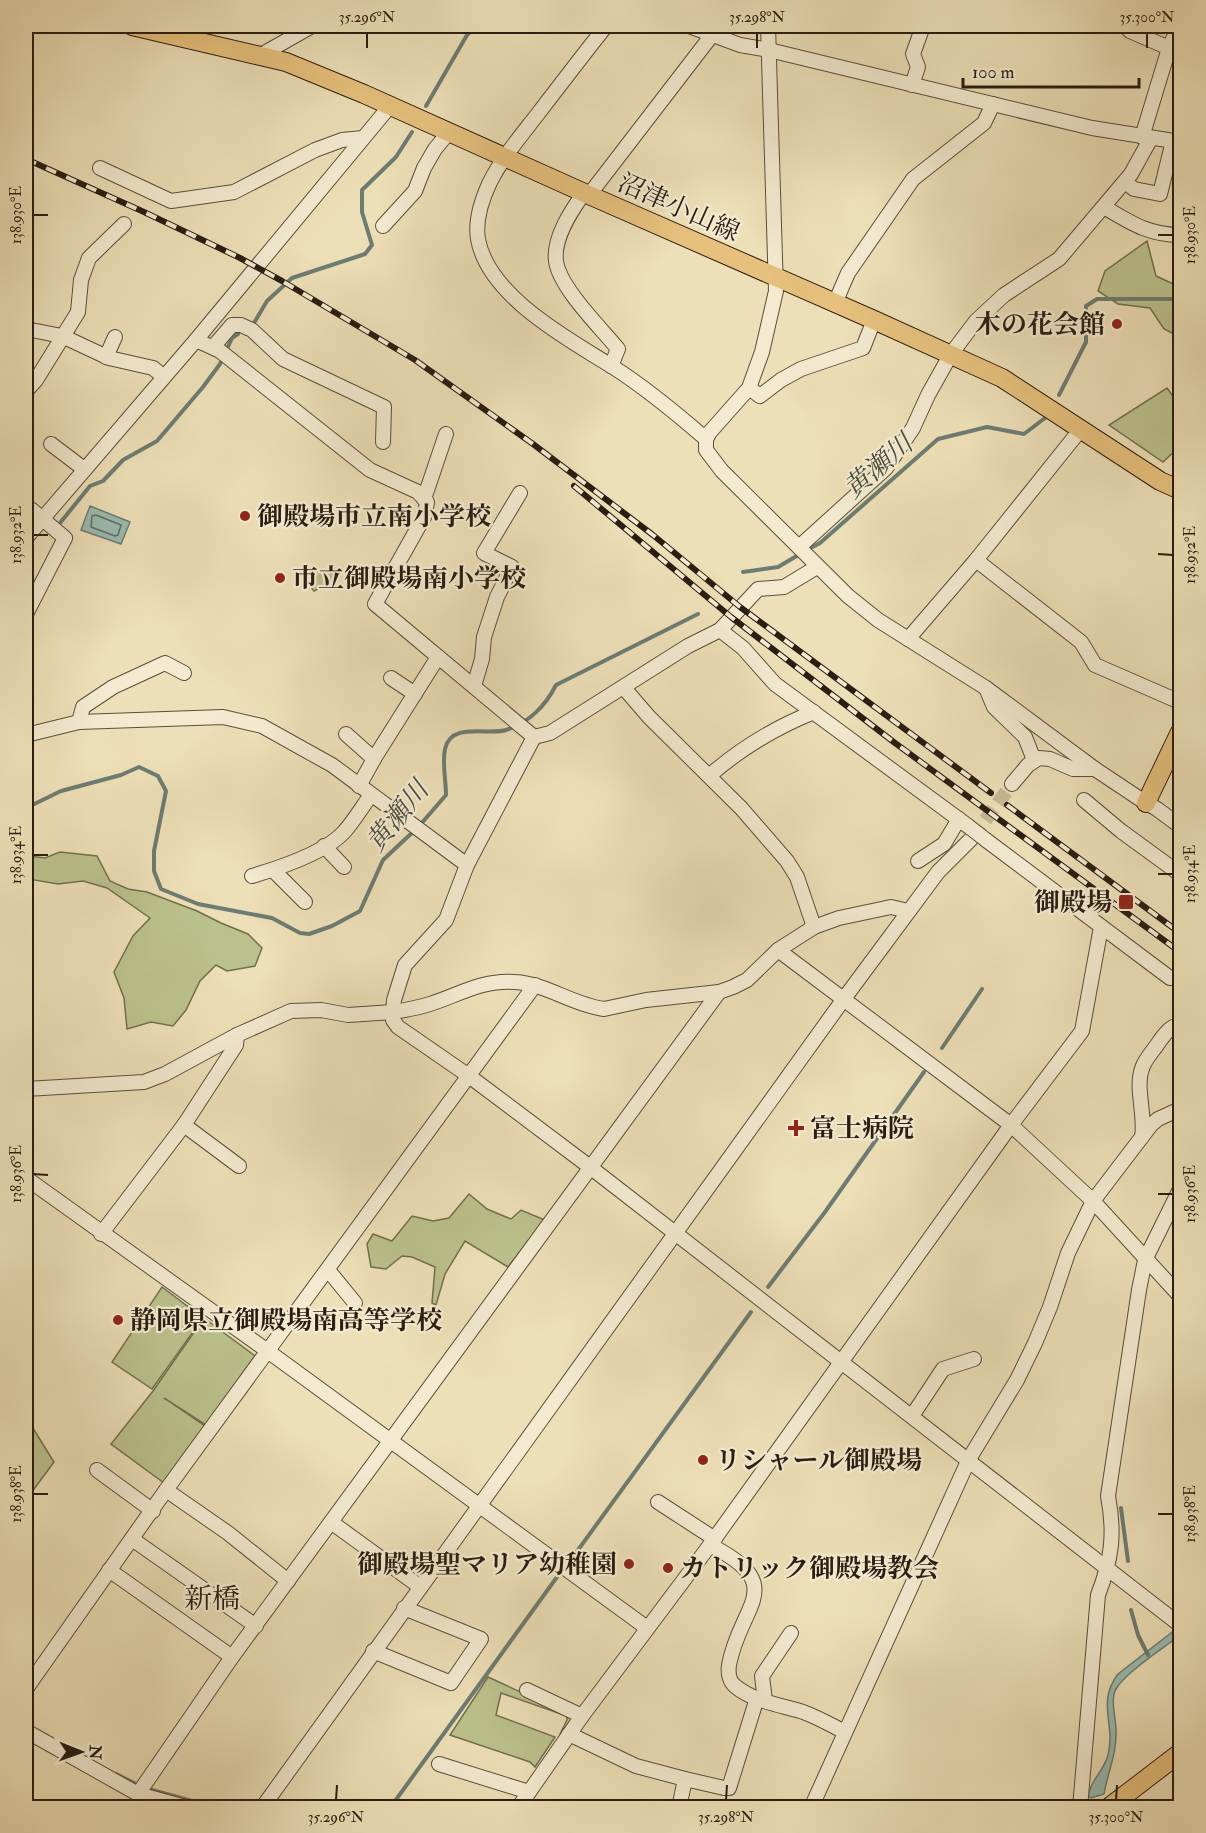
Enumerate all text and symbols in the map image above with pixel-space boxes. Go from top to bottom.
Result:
text: 35.296°N [339,8,396,27]
text: 35.298°N [729,8,786,27]
text: 35.300°N [1120,8,1175,27]
scale bar [963,51,1138,89]
text: 100 m [972,61,1015,84]
street label: 沼津小山線 [613,167,744,249]
text: 138.930°E [7,186,26,244]
text: 138.930°E [1181,206,1200,264]
place label: 木の花会館 [975,309,1105,341]
marker: 木の花会館 [1110,317,1124,331]
water label: 黄瀬川 [837,425,922,505]
place label: 御殿場市立南小学校 [257,501,491,533]
text: 138.932°E [7,506,26,564]
marker: 御殿場市立南小学校 [238,509,252,523]
text: 138.932°E [1181,526,1200,584]
place label: 市立御殿場南小学校 [292,563,526,595]
marker: 市立御殿場南小学校 [273,571,287,585]
water label: 黄瀬川 [359,772,438,858]
text: 138.934°E [7,825,26,884]
text: 138.934°E [1181,844,1200,903]
place label: 御殿場 [1034,887,1112,919]
marker: 御殿場 [1117,893,1135,911]
place label: 富士病院 [810,1113,914,1145]
marker: 富士病院 [787,1119,805,1137]
text: 138.936°E [7,1145,26,1203]
text: 138.936°E [1181,1165,1200,1223]
place label: 静岡県立御殿場南高等学校 [130,1305,442,1337]
marker: 静岡県立御殿場南高等学校 [111,1313,125,1327]
place label: リシャール御殿場 [715,1445,922,1477]
marker: リシャール御殿場 [696,1453,710,1467]
text: 138.938°E [7,1465,26,1523]
text: 138.938°E [1181,1485,1200,1543]
place label: 御殿場聖マリア幼稚園 [357,1549,617,1581]
place label: カトリック御殿場教会 [680,1553,939,1585]
marker: 御殿場聖マリア幼稚園 [622,1557,636,1571]
marker: カトリック御殿場教会 [661,1561,675,1575]
district label: 新橋 [184,1582,240,1617]
north arrow [51,1722,111,1782]
text: N [85,1744,105,1760]
text: 35.296°N [308,1808,365,1827]
text: 35.298°N [698,1808,755,1827]
text: 35.300°N [1089,1808,1144,1827]

